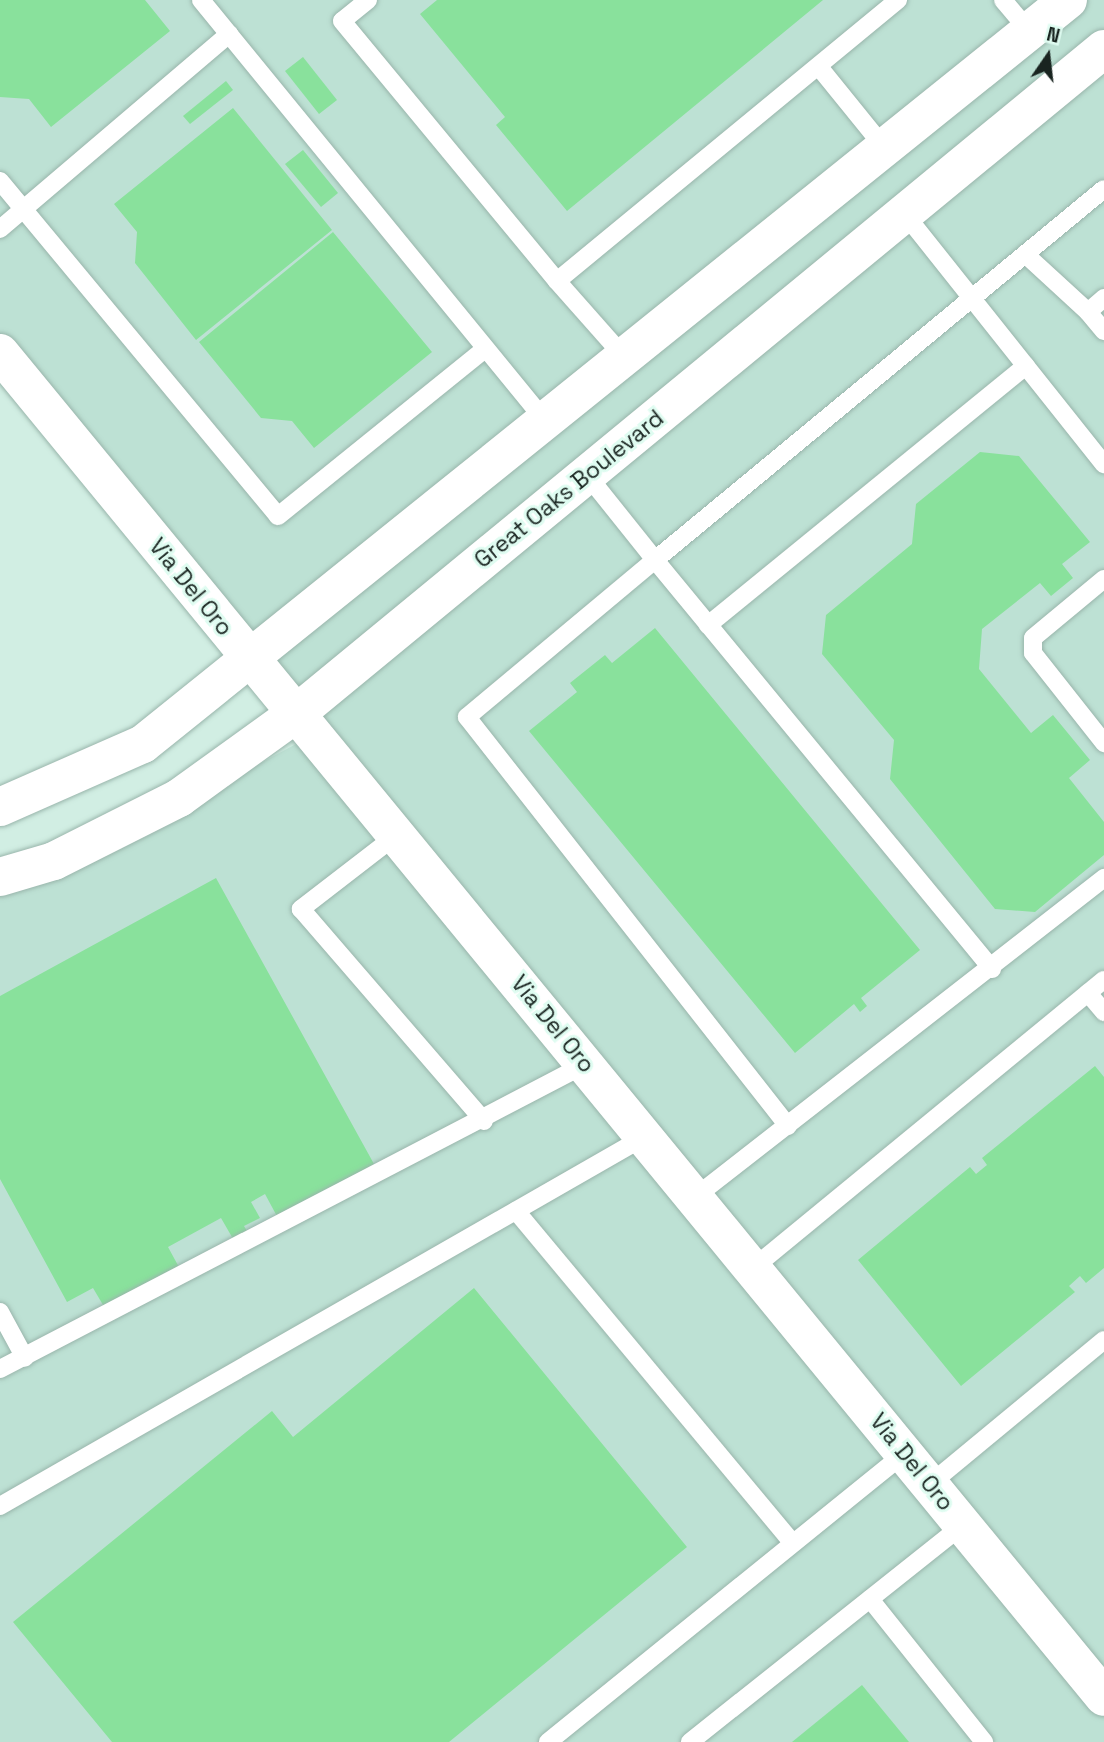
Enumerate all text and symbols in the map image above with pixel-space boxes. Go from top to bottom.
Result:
north arrow [1013,21,1083,91]
text: N [1044,21,1062,49]
street label: Great Oaks Boulevard [469,404,669,574]
street label: Via Del Oro [143,533,239,641]
street label: Via Del Oro [505,970,601,1078]
street label: Via Del Oro [864,1408,960,1516]

